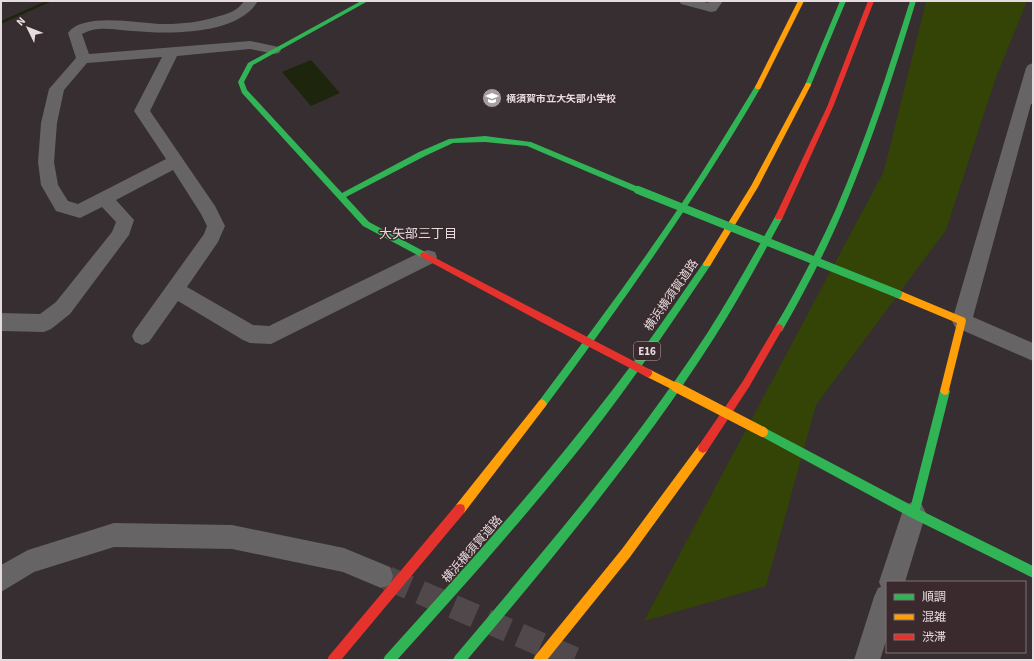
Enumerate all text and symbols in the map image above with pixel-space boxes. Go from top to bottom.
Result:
north arrow [8,8,48,48]
text: N [13,14,29,29]
school or university icon: 横須賀市立大矢部小学校 [481,87,503,109]
place label: 横須賀市立大矢部小学校 [506,92,616,106]
district label: 大矢部三丁目 [379,225,457,243]
street label: 横浜横須賀道路 [640,256,702,335]
road number: E16 [634,342,660,360]
street label: 横浜横須賀道路 [438,512,506,587]
legend [886,581,1026,653]
text: 順調 [922,589,946,606]
text: 混雑 [922,609,946,626]
text: 渋滞 [922,629,946,646]

